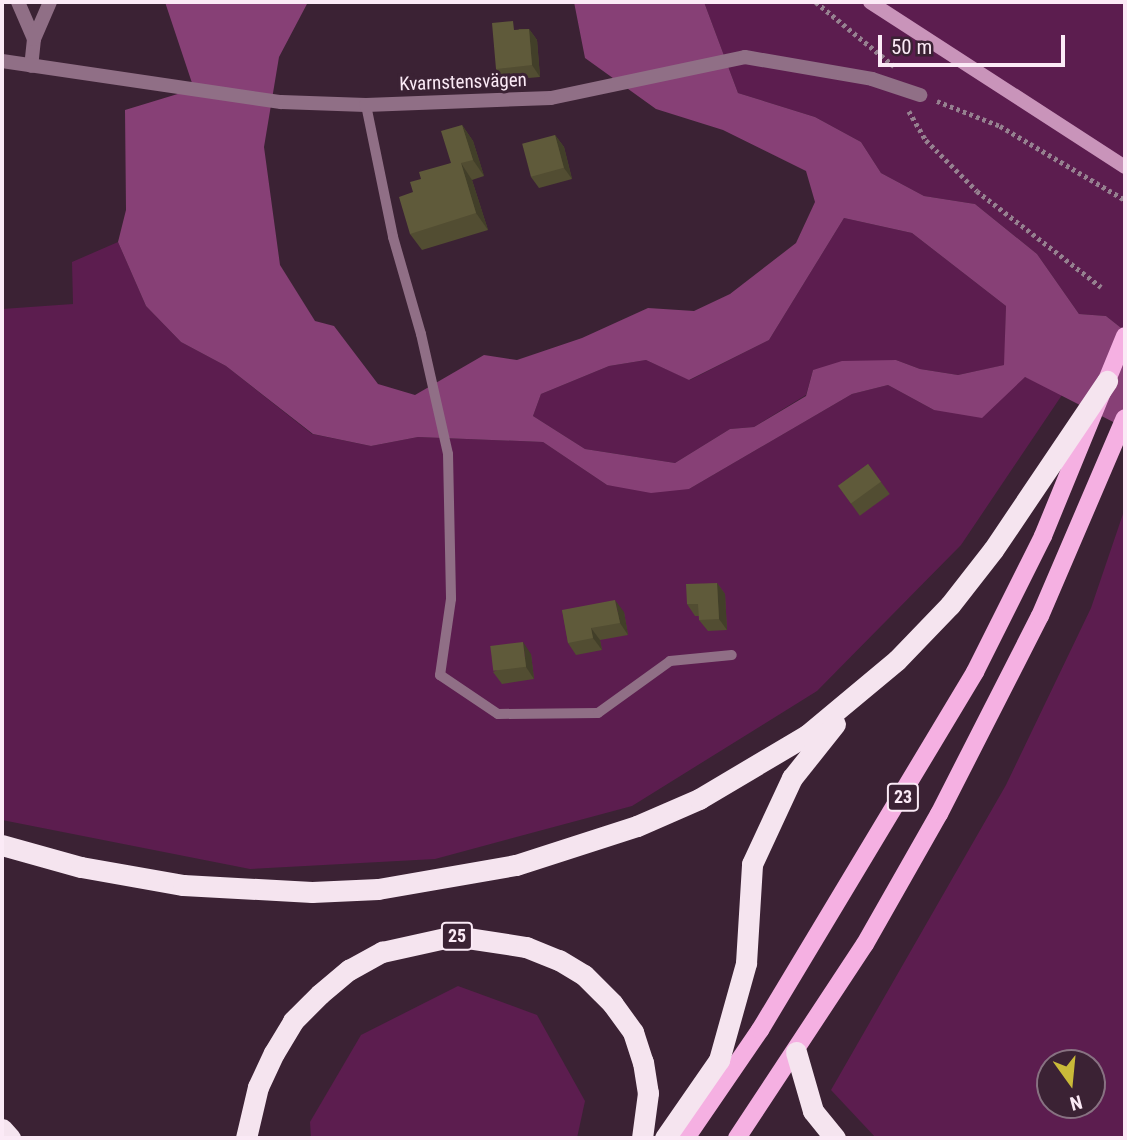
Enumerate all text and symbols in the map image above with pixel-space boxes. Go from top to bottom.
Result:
scale bar [882,21,1069,65]
text: 50 m [891,35,932,59]
street label: Kvarnstensvägen [399,68,527,96]
road number: 23 [886,782,920,812]
road number: 25 [440,922,475,951]
north arrow [1036,1049,1106,1119]
text: N [1067,1090,1085,1115]

